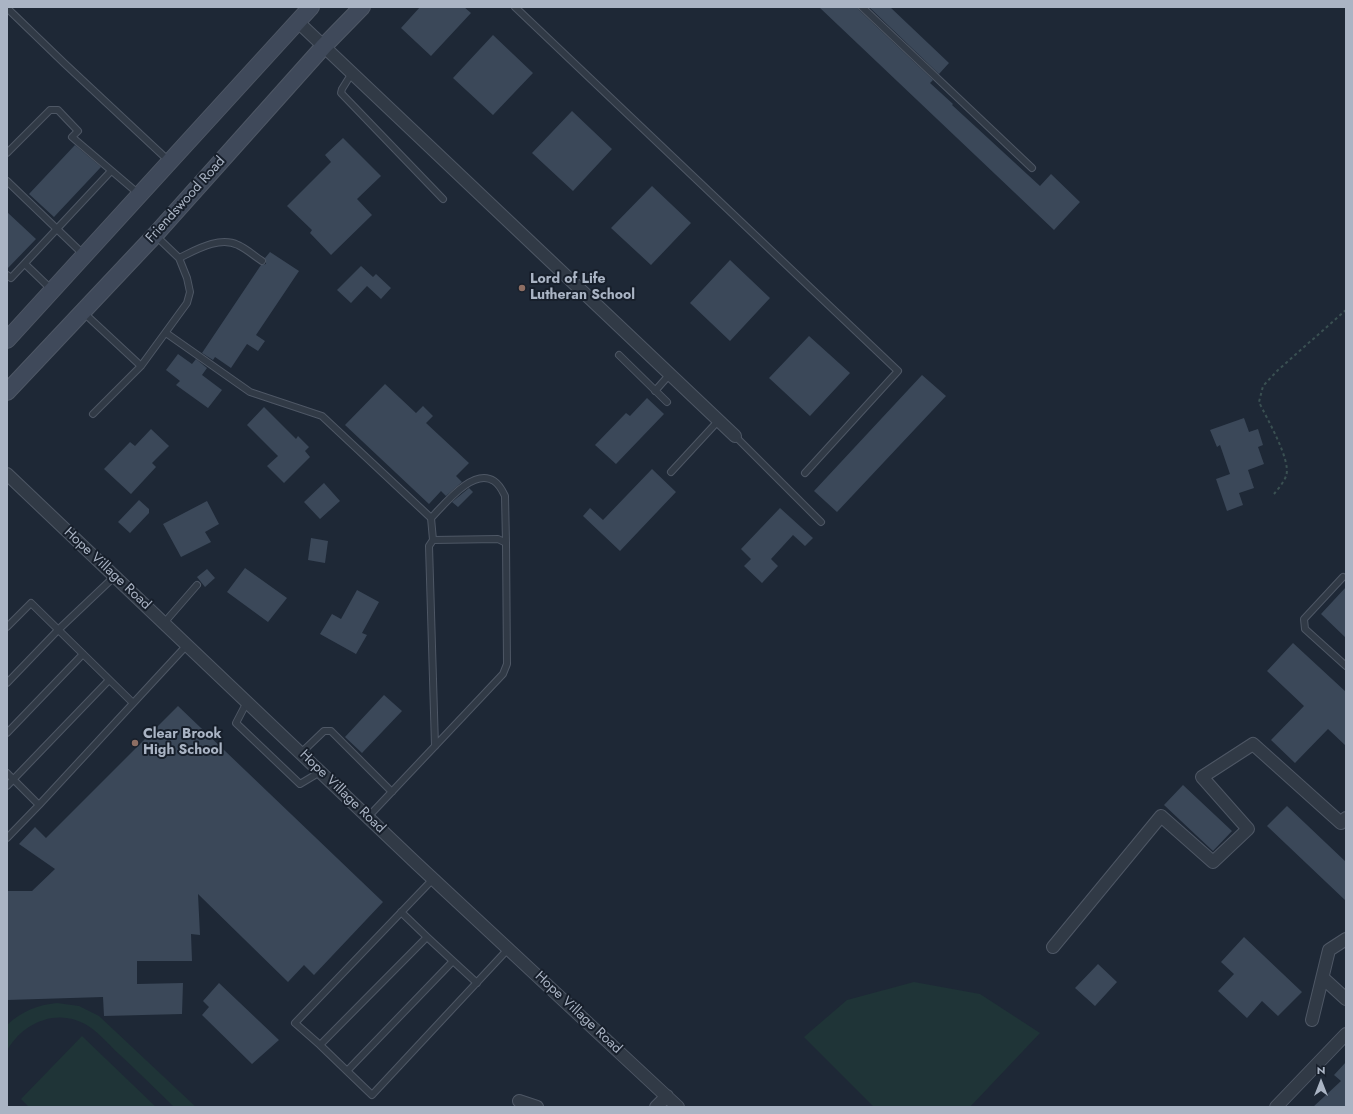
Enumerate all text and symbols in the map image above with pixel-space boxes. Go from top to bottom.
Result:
street label: Friendswood Road [143,153,229,247]
place label: Lord of Life Lutheran School [530,272,635,304]
marker: Lord of Life Lutheran School [517,283,527,293]
street label: Hope Village Road [60,524,154,614]
place label: Clear Brook High School [143,727,223,760]
marker: Clear Brook High School [130,738,140,748]
street label: Hope Village Road [296,747,388,837]
street label: Hope Village Road [531,968,625,1058]
north arrow [1301,1062,1341,1102]
text: N [1317,1062,1325,1078]

